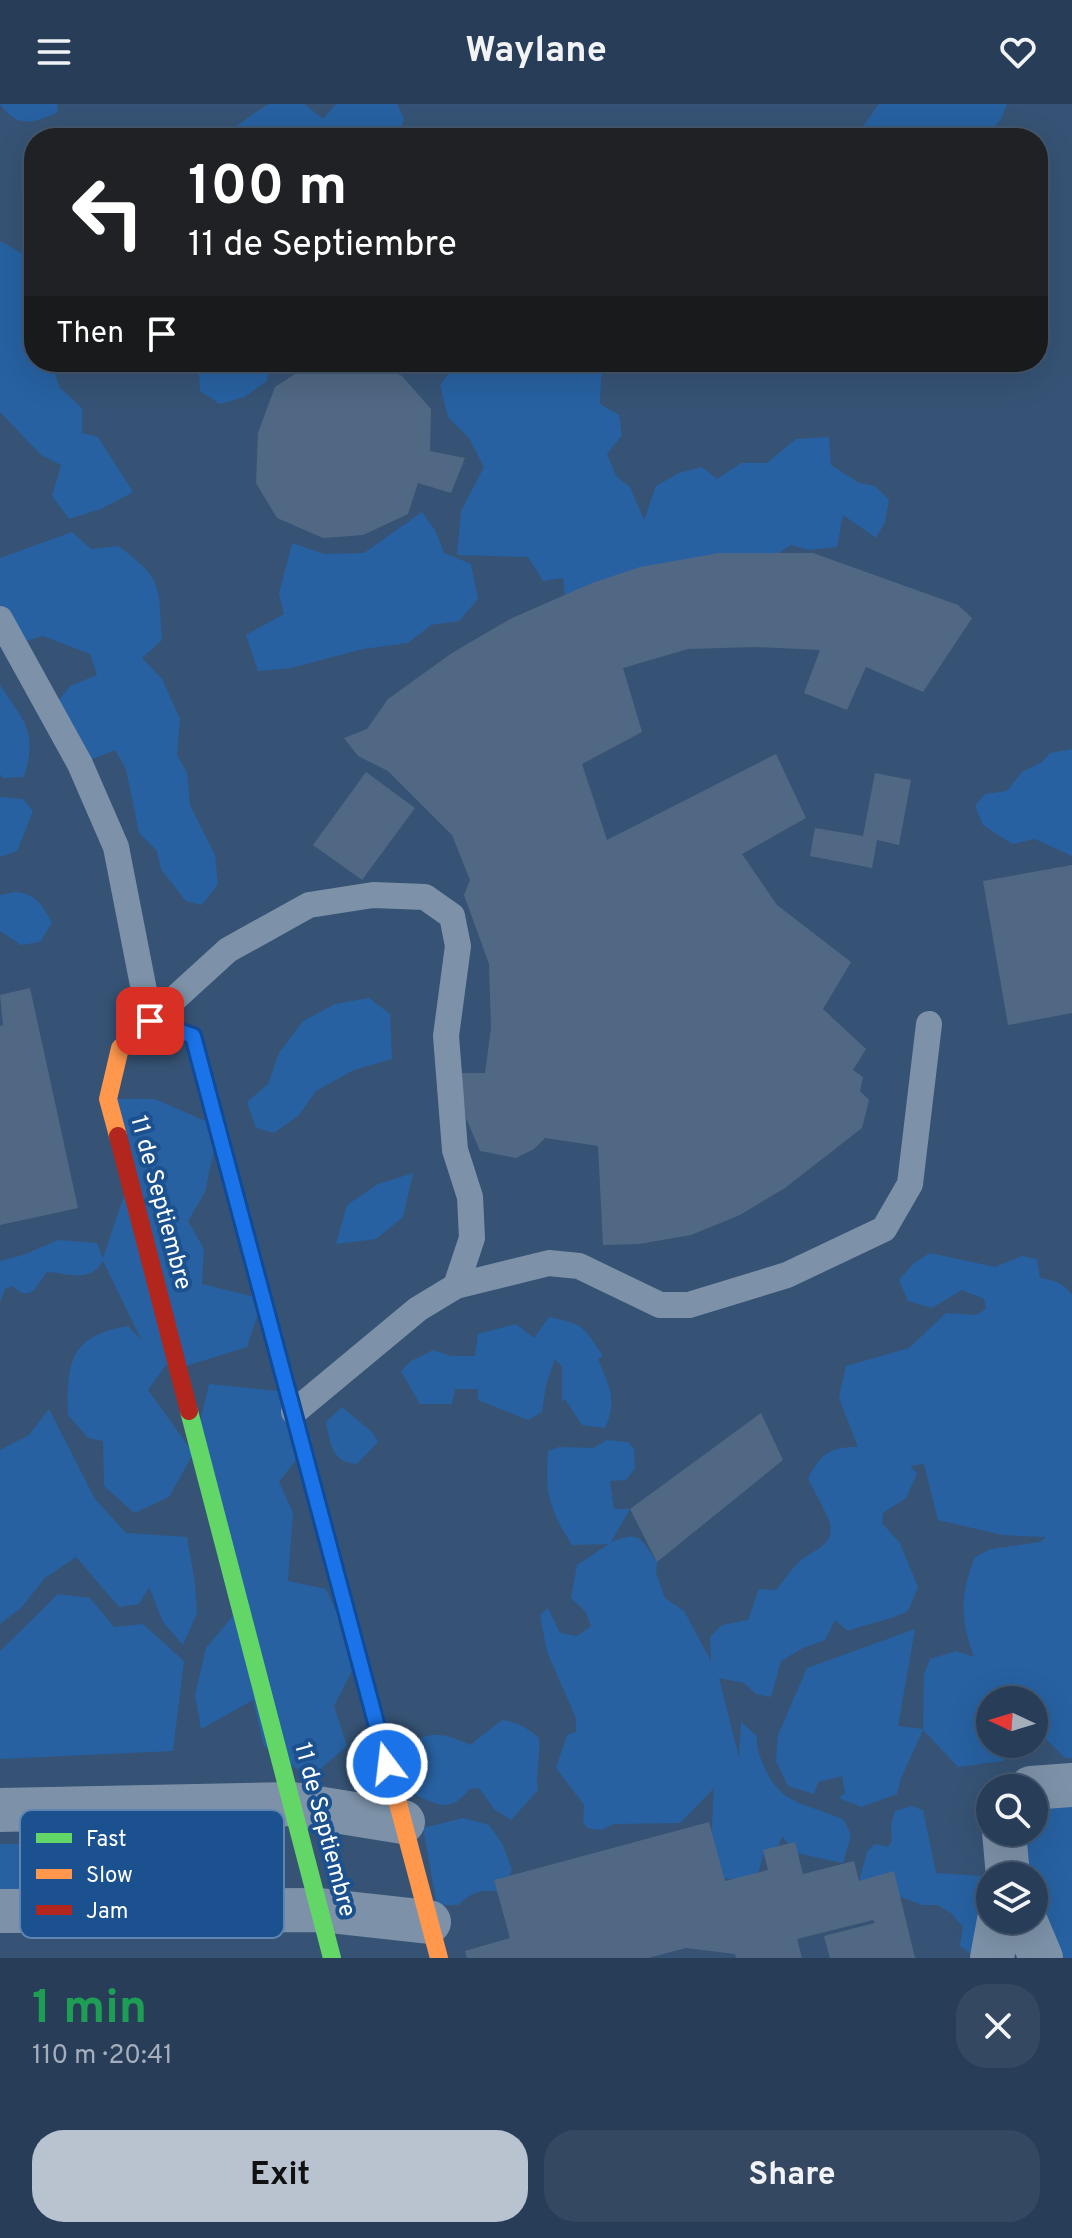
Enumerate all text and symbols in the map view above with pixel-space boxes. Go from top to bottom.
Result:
text: Waylane [465,29,607,75]
icon: menu [32,30,76,74]
icon: heart [996,30,1040,74]
text: 100 m [188,154,347,224]
icon: left [56,160,160,264]
text: 11 de Septiembre [188,223,457,269]
icon: arrive [140,312,184,356]
text: Then [56,316,124,353]
pin [116,987,184,1055]
icon: arrive [128,999,172,1043]
street label: 11 de Septiembre [122,1113,198,1293]
north arrow [976,1686,1048,1758]
map controls [976,1686,1048,1934]
position arrow [345,1722,429,1806]
street label: 11 de Septiembre [286,1740,362,1920]
button: search [976,1774,1048,1846]
legend [20,1810,284,1938]
text: Fast [86,1827,127,1854]
button: layers [976,1862,1048,1934]
text: Slow [86,1863,133,1890]
text: Jam [86,1899,129,1926]
text: 1 min [32,1980,147,2040]
button: close [956,1984,1040,2068]
text: 110 m · 20:41 [32,2040,173,2073]
button: Exit [32,2130,528,2222]
button: Share [544,2130,1040,2222]

